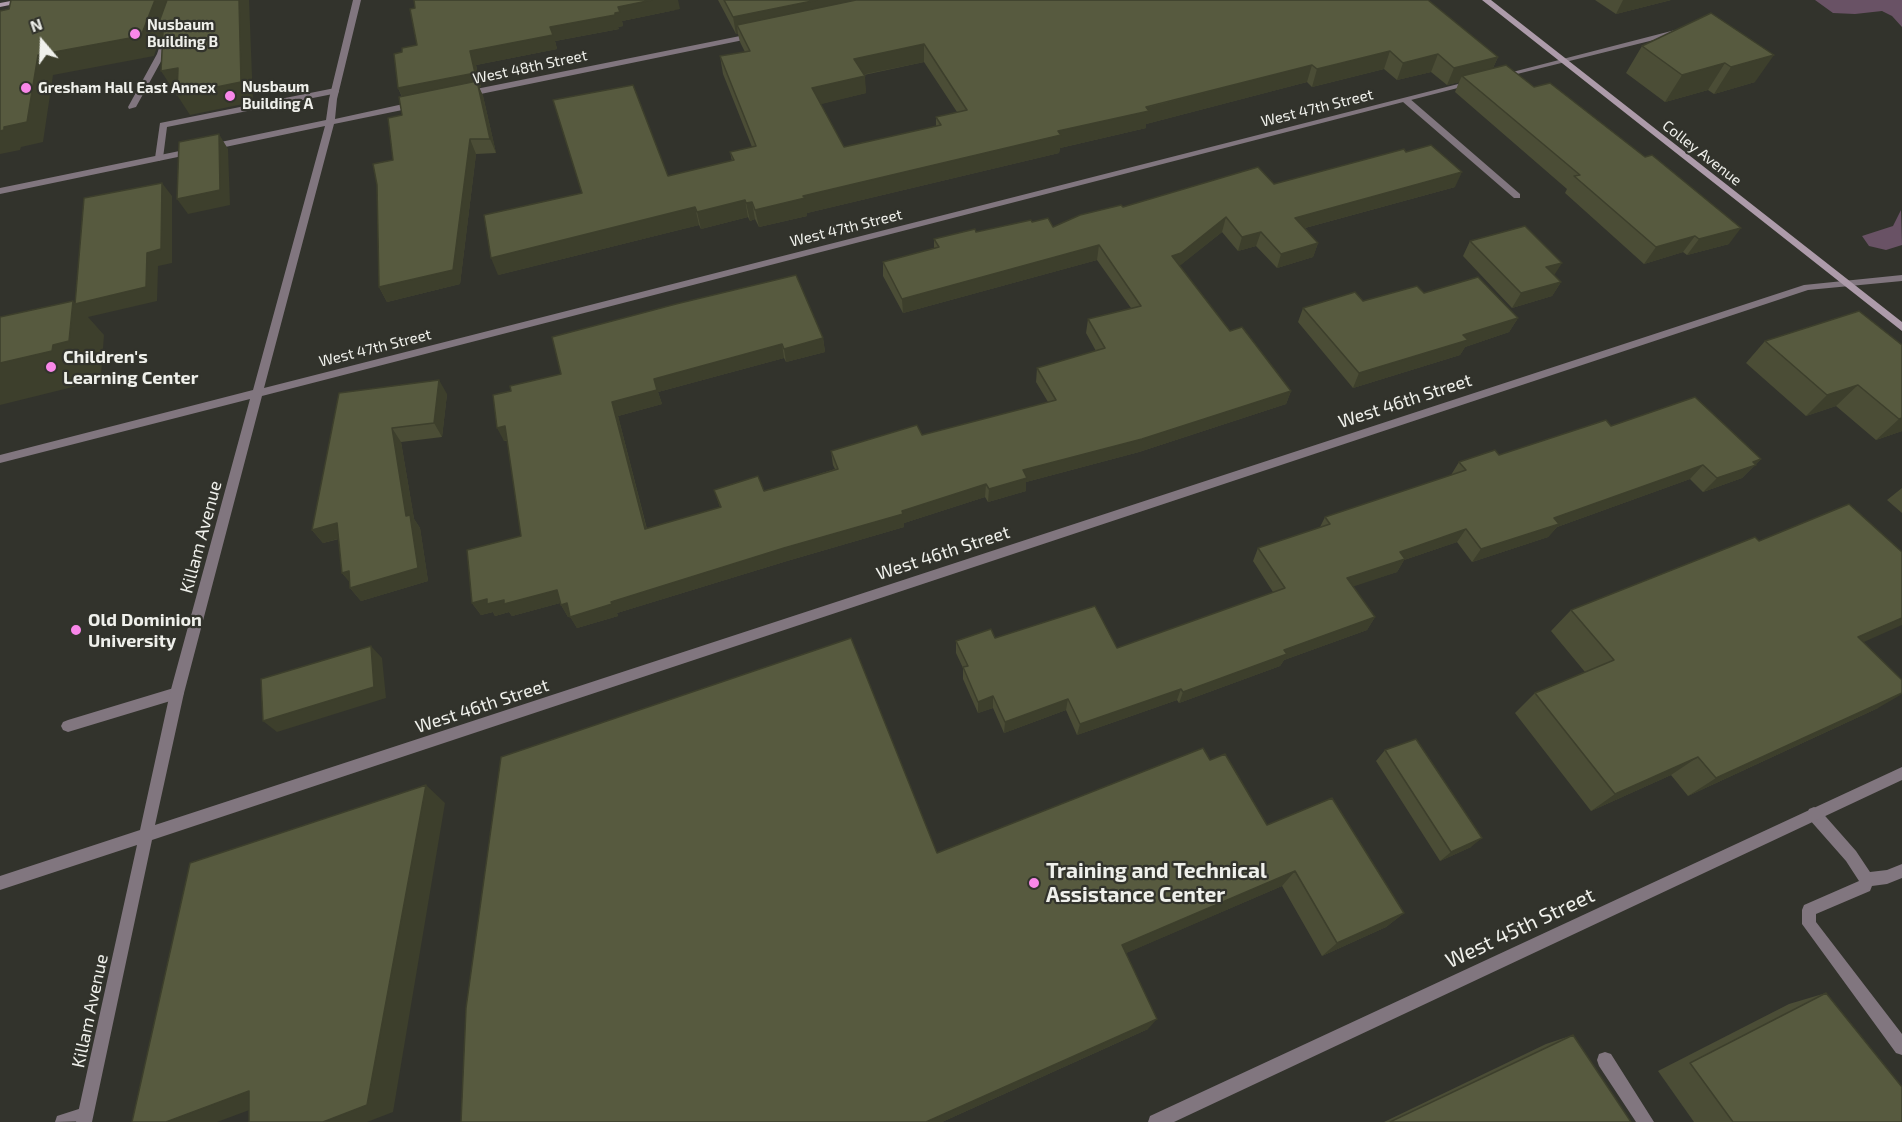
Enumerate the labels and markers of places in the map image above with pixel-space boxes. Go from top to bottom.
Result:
place label: Nusbaum Building B [147,16,218,51]
marker: Nusbaum Building B [128,27,142,41]
place label: Nusbaum Building A [242,78,313,113]
place label: Gresham Hall East Annex [38,79,216,97]
marker: Gresham Hall East Annex [19,81,33,95]
marker: Nusbaum Building A [223,89,237,103]
place label: Children's Learning Center [63,346,198,388]
marker: Children's Learning Center [44,360,58,374]
place label: Old Dominion University [88,609,202,652]
marker: Old Dominion University [69,623,83,637]
place label: Training and Technical Assistance Center [1046,858,1267,908]
marker: Training and Technical Assistance Center [1027,876,1041,890]

